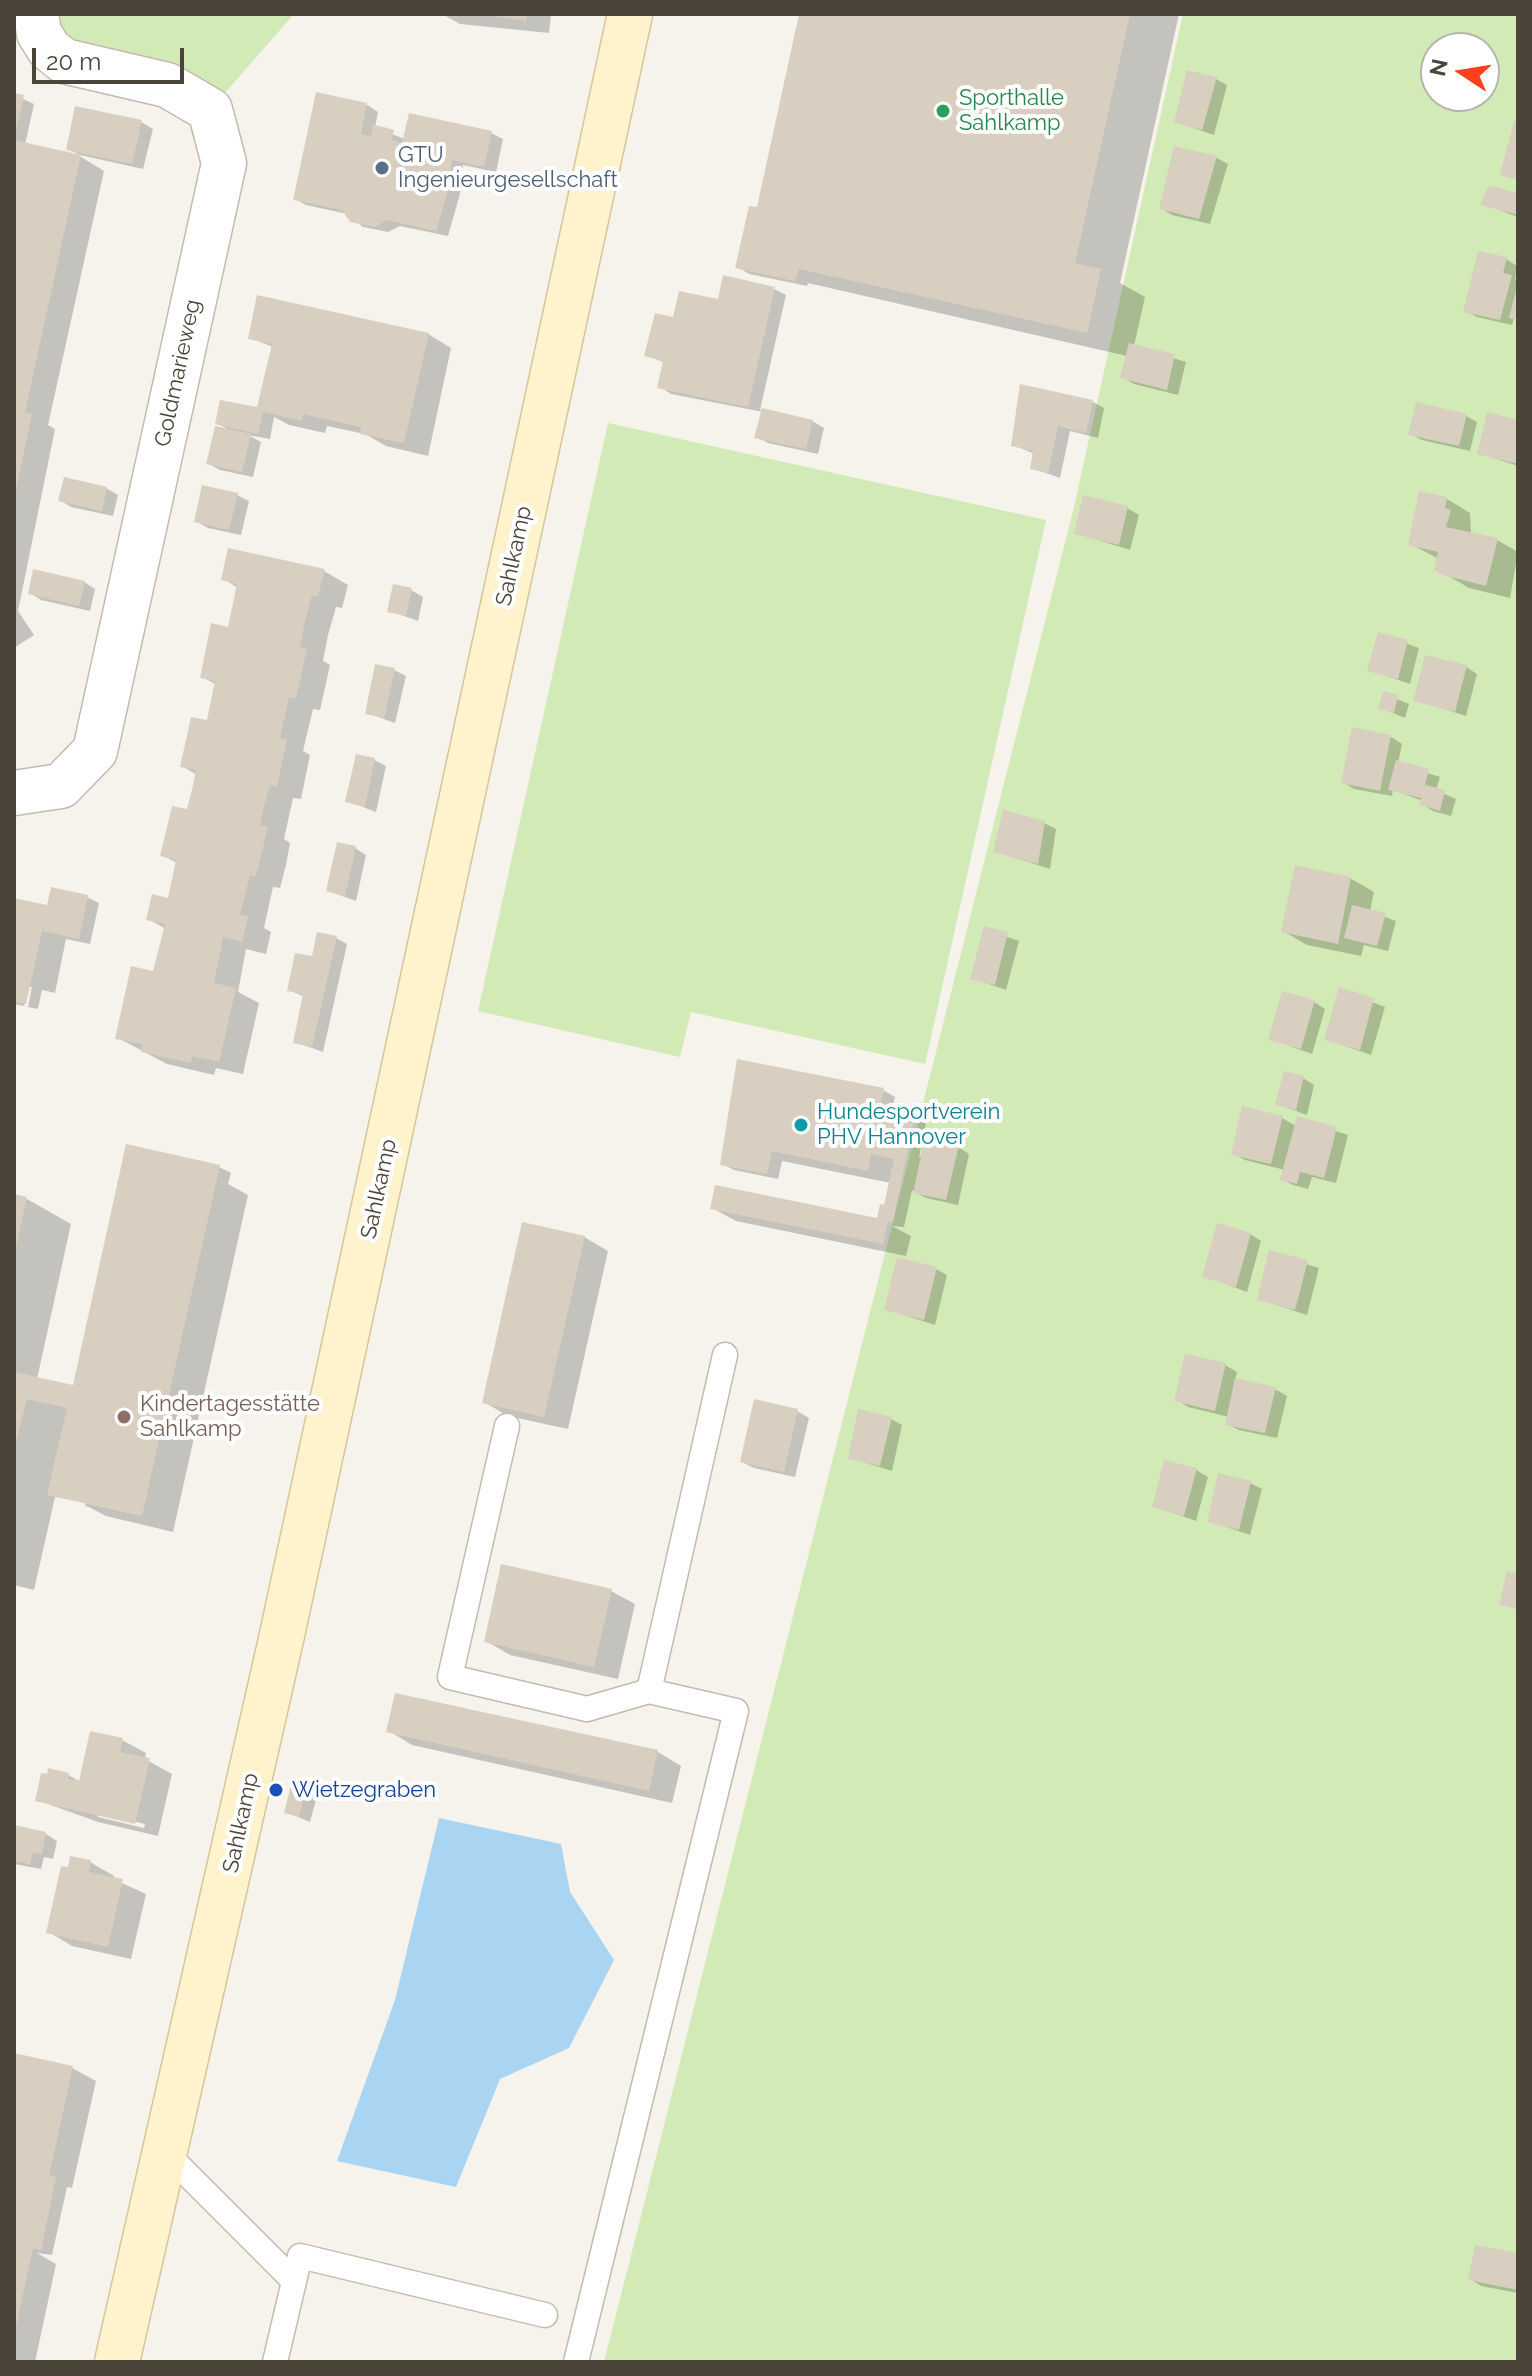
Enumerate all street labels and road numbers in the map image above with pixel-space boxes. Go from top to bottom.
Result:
street label: Goldmarieweg [150,297,206,449]
street label: Sahlkamp [491,504,537,608]
street label: Sahlkamp [356,1137,402,1241]
street label: Sahlkamp [218,1771,264,1875]

